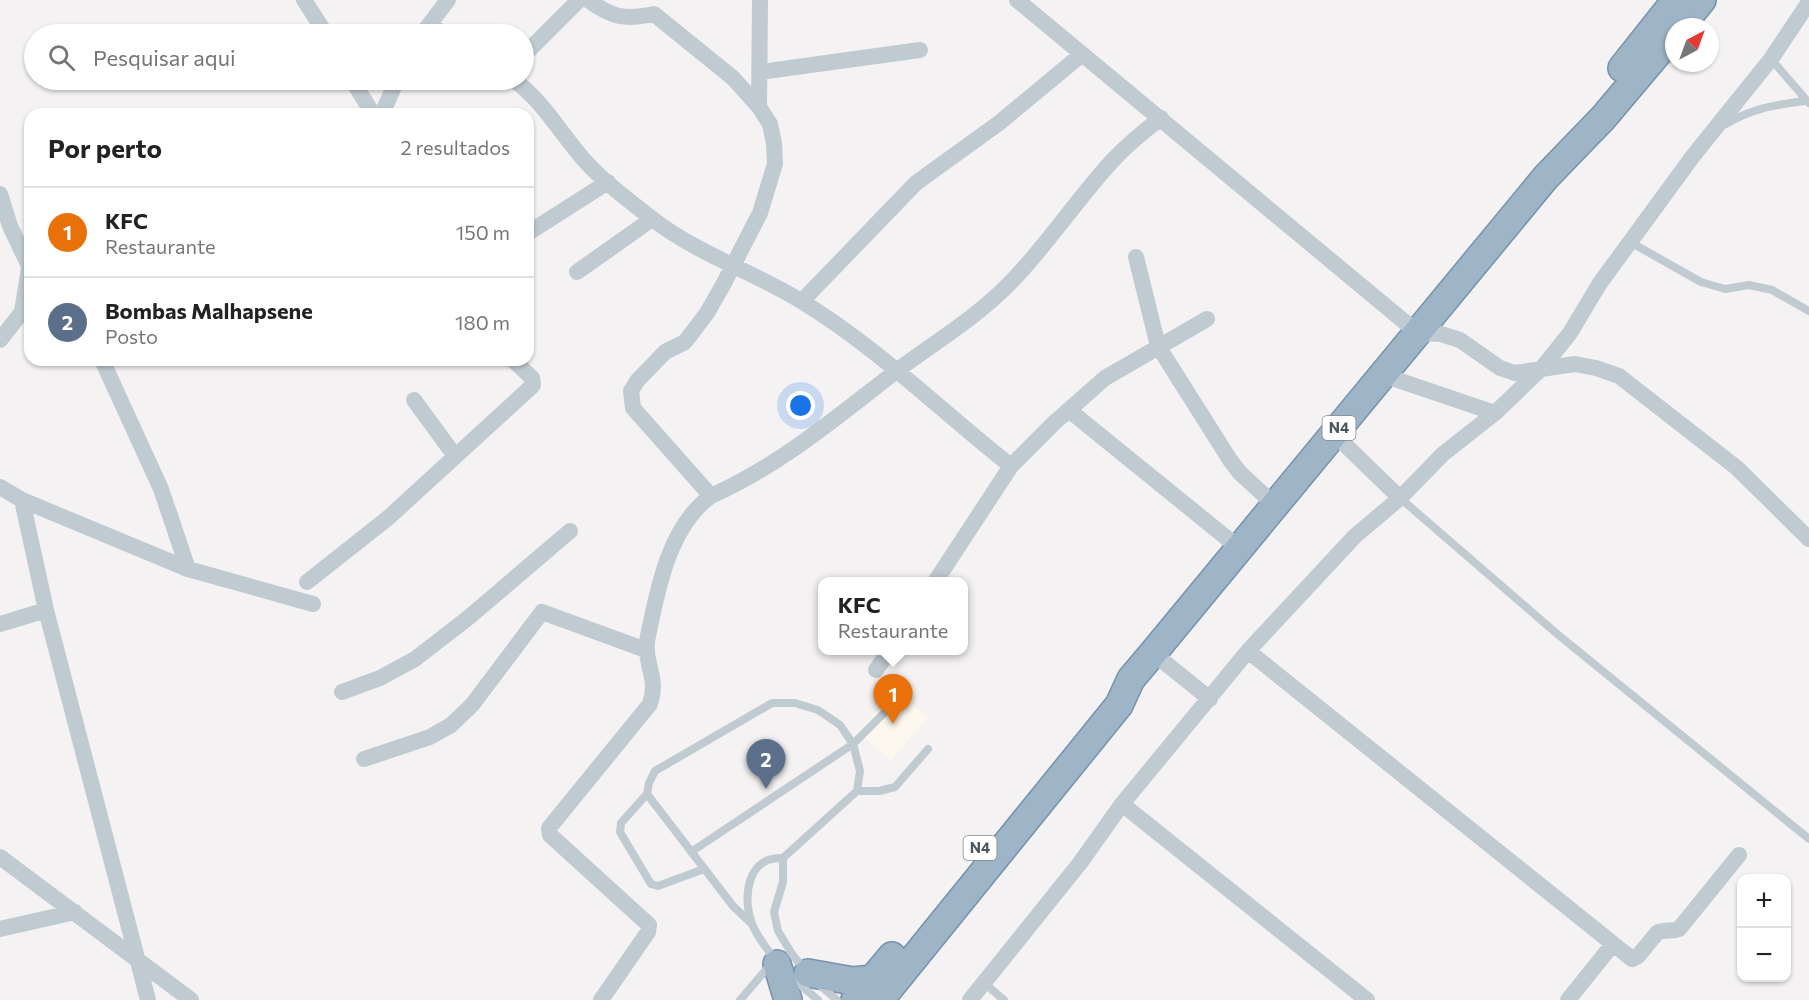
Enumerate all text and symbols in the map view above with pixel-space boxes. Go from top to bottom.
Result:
north arrow [1665,18,1719,72]
search box [24,24,534,90]
icon: search [45,41,78,74]
text: Pesquisar aqui [93,44,236,71]
text: Por perto [48,132,162,163]
text: 2 resultados [400,135,510,159]
text: KFC [105,207,148,234]
text: 1 [63,220,72,244]
text: 150 m [456,220,510,244]
text: Restaurante [105,234,216,258]
text: Bombas Malhapsene [105,297,313,324]
text: 2 [62,310,73,334]
text: 180 m [455,310,510,334]
text: Posto [105,324,158,348]
your location [786,391,815,420]
road number: N4 [1322,416,1356,440]
popup [818,577,968,655]
text: KFC [838,591,881,618]
text: Restaurante [838,618,948,642]
pin: 1 [874,674,912,724]
pin: 2 [746,740,786,789]
road number: N4 [964,836,996,860]
map controls [1737,874,1791,982]
button: + [1737,874,1791,928]
button: − [1737,928,1791,982]

